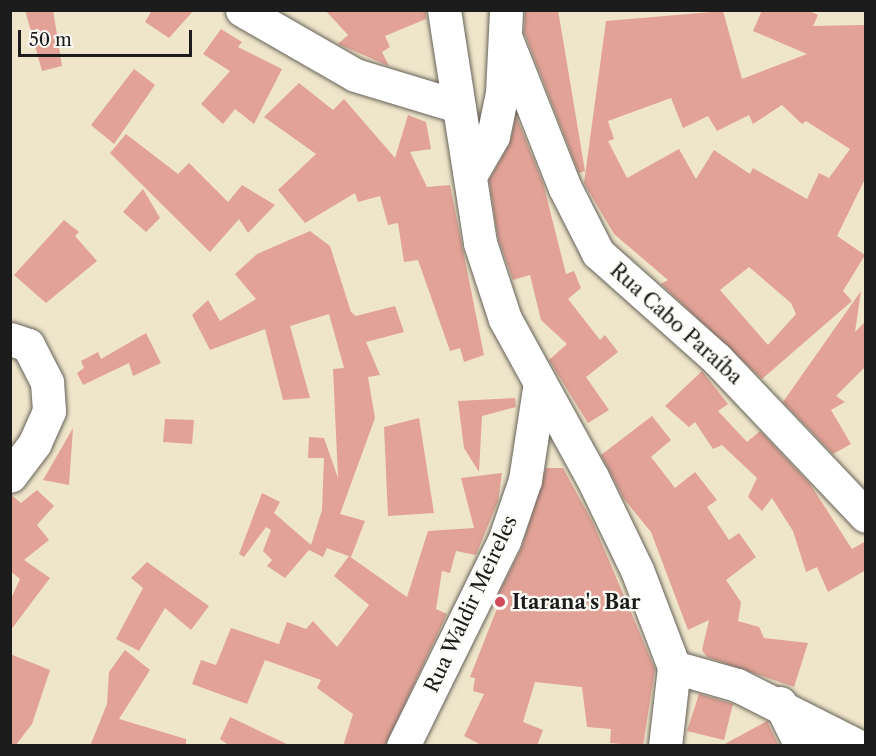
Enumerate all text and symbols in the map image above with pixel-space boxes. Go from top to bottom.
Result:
scale bar [21,18,195,56]
text: 50 m [29,29,72,51]
street label: Rua Cabo Paraíba [605,258,747,390]
street label: Rua Waldir Meireles [419,511,523,697]
place label: Itarana's Bar [512,590,640,614]
marker: Itarana's Bar [493,595,507,609]

